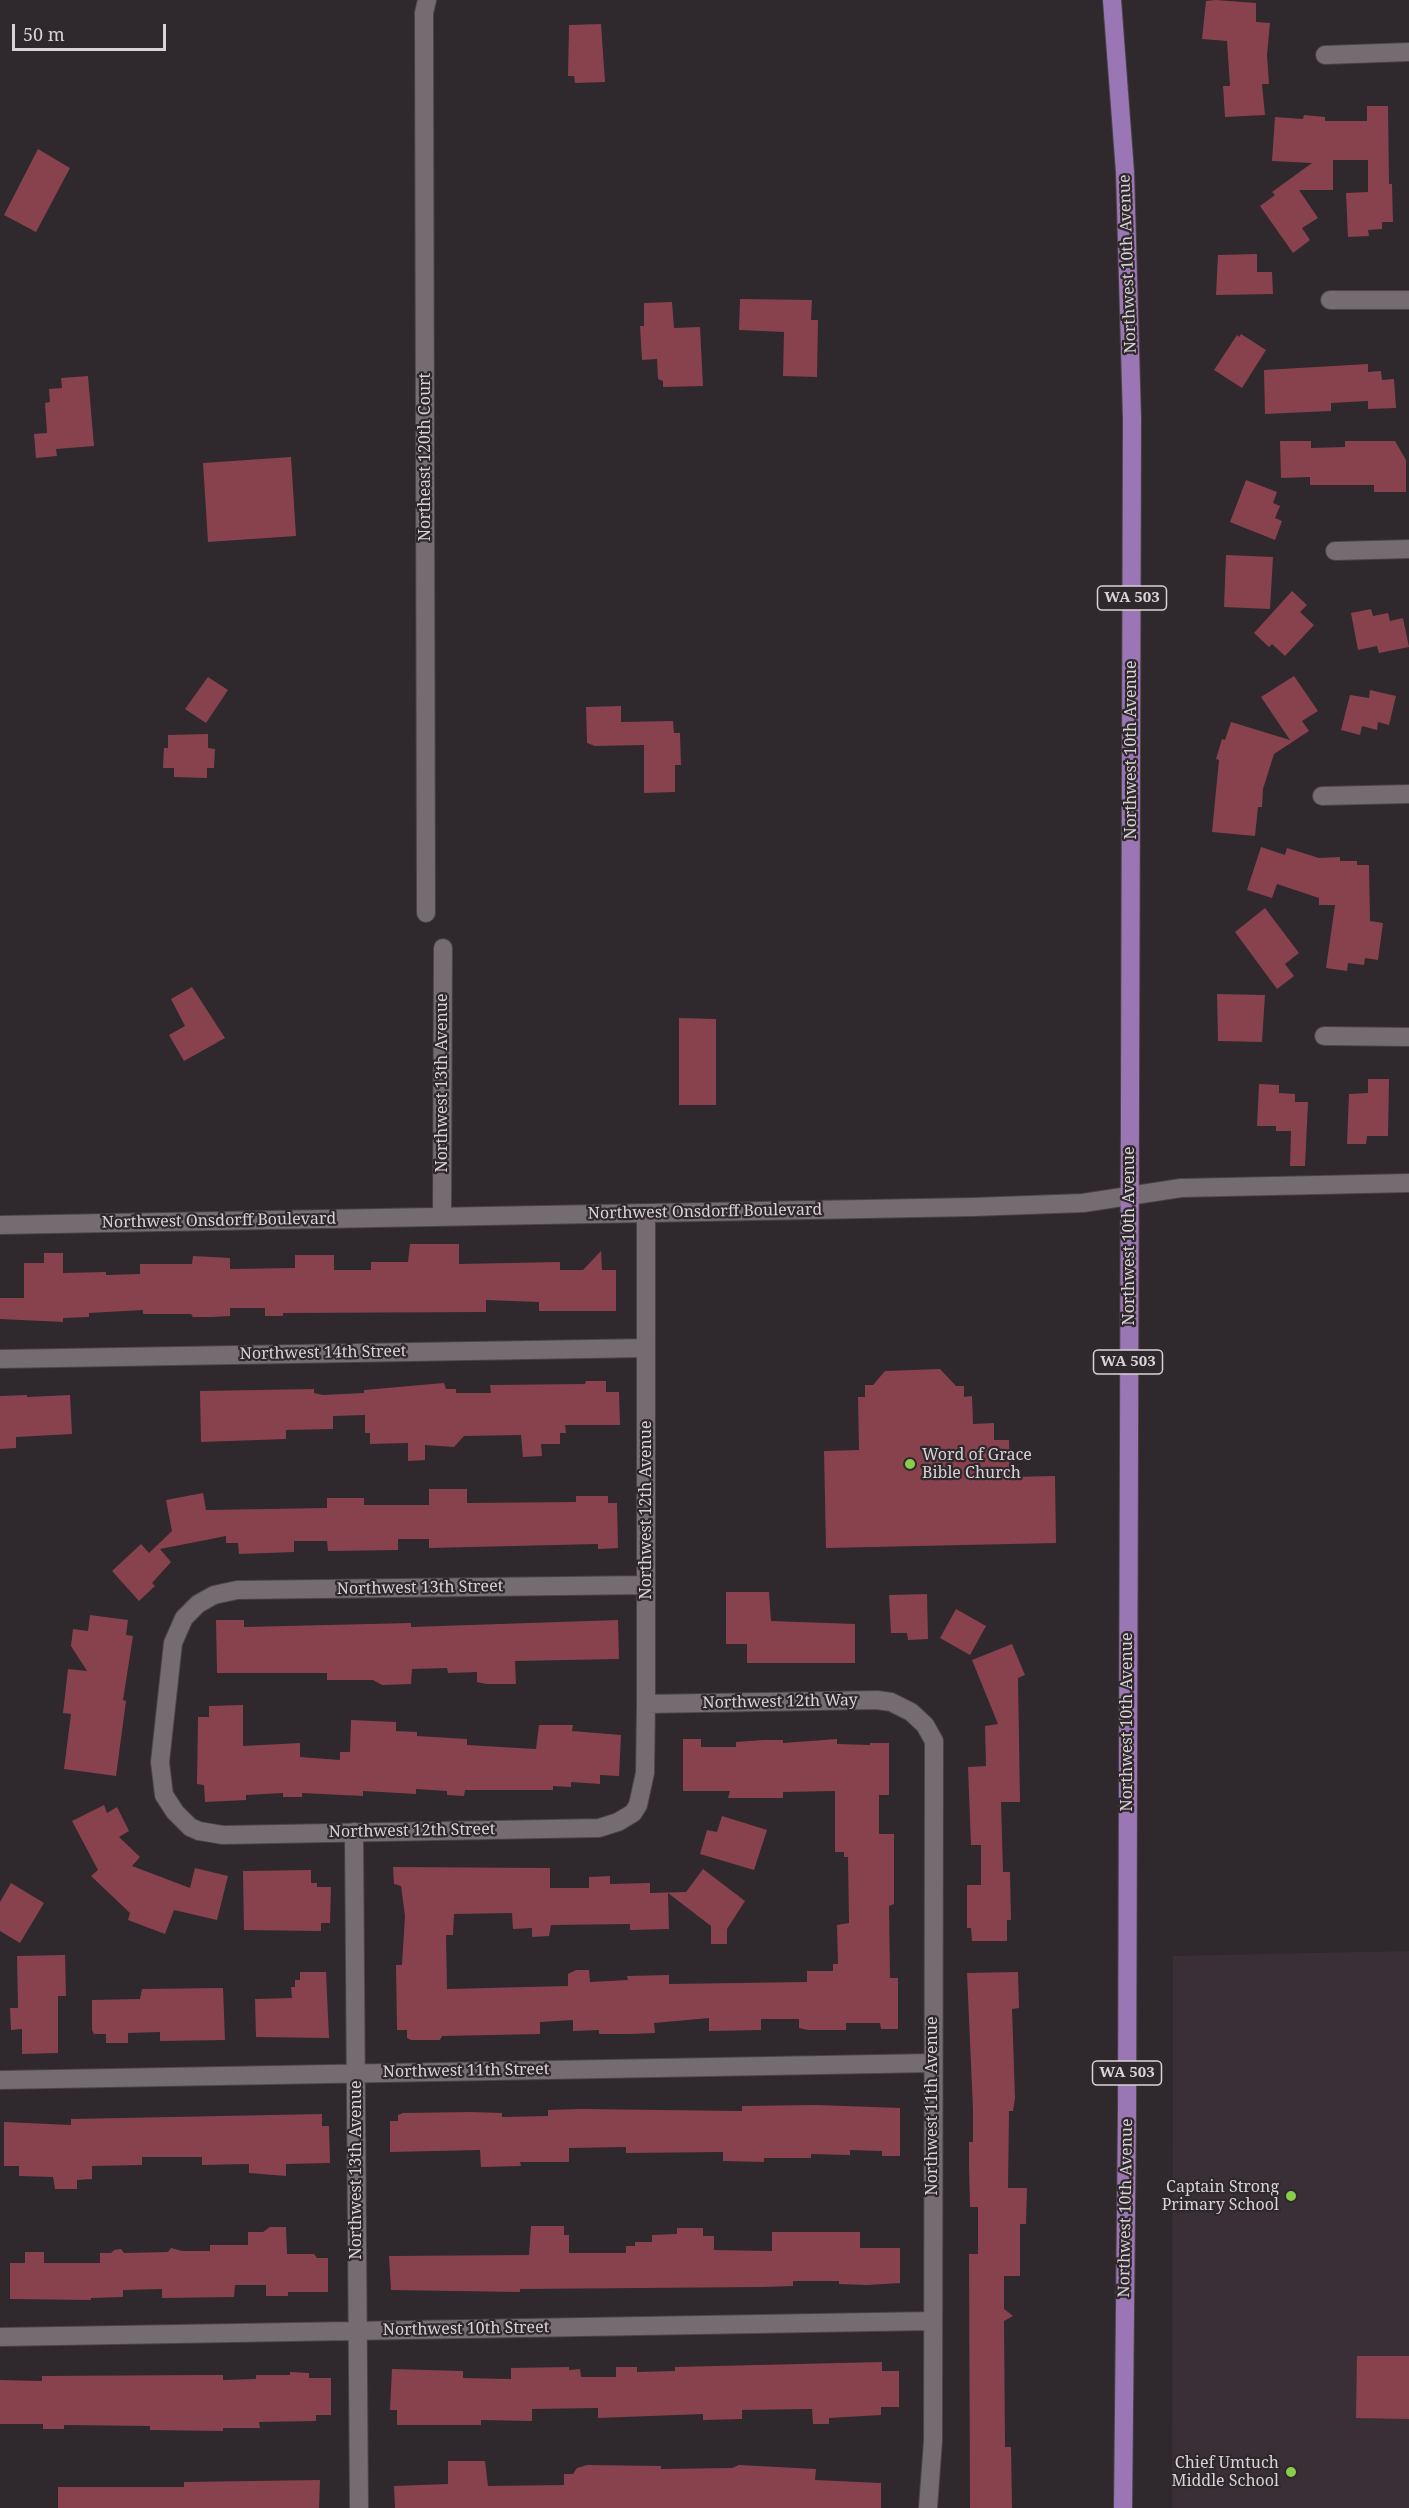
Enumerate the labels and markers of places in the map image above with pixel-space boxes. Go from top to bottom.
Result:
place label: Word of Grace Bible Church [922,1445,1032,1483]
marker: Word of Grace Bible Church [903,1457,917,1471]
place label: Captain Strong Primary School [1162,2177,1279,2215]
marker: Captain Strong Primary School [1284,2189,1298,2203]
place label: Chief Umtuch Middle School [1171,2453,1279,2491]
marker: Chief Umtuch Middle School [1284,2465,1298,2479]

